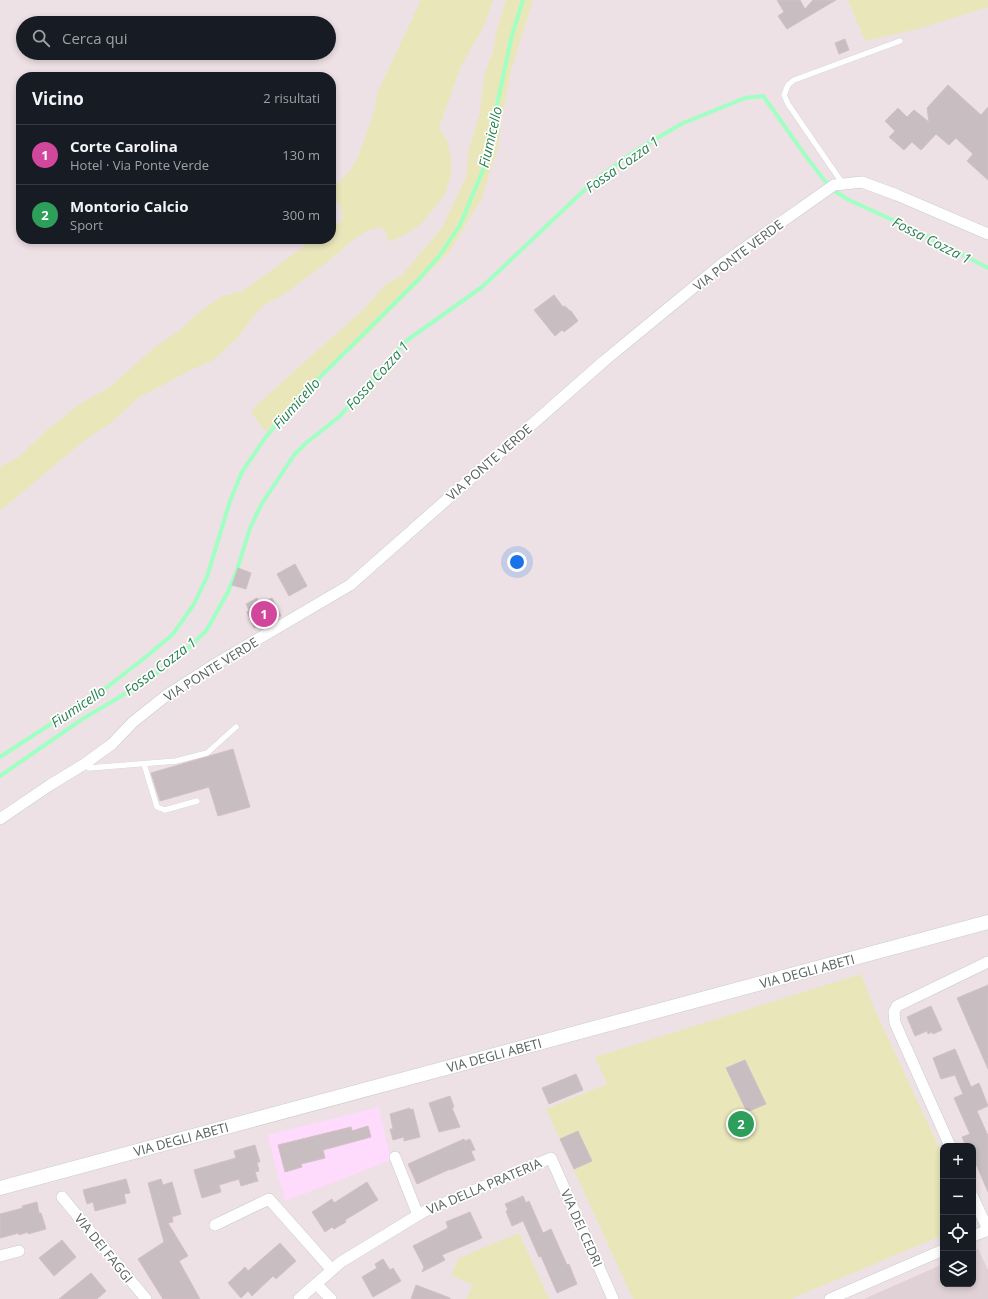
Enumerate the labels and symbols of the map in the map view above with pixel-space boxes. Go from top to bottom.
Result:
water label: Fiumicello [474,104,506,169]
water label: Fossa Cozza 1 [581,132,663,196]
water label: Fossa Cozza 1 [889,212,975,268]
street label: VIA PONTE VERDE [689,215,787,295]
water label: Fossa Cozza 1 [341,337,413,413]
water label: Fiumicello [268,373,324,433]
street label: VIA PONTE VERDE [442,420,536,504]
your location [507,552,527,572]
pin: 1 [251,599,277,629]
water label: Fossa Cozza 1 [120,633,200,699]
street label: VIA PONTE VERDE [160,633,262,705]
water label: Fiumicello [47,681,109,731]
street label: VIA DEGLI ABETI [758,950,856,992]
street label: VIA DEGLI ABETI [445,1034,543,1076]
pin: 2 [728,1109,754,1139]
street label: VIA DEGLI ABETI [132,1118,230,1160]
street label: VIA DELLA PRATERIA [424,1153,545,1218]
street label: VIA DEI CEDRI [557,1186,607,1270]
street label: VIA DEI FAGGI [71,1210,137,1286]

